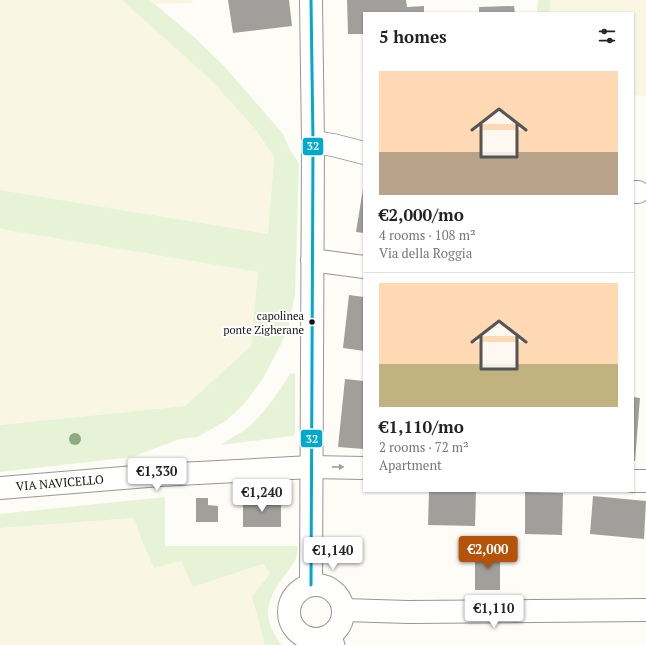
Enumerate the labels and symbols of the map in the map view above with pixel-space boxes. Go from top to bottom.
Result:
line badge: 32 [302,137,324,156]
text: 32 [307,139,319,153]
place label: capolinea ponte Zigherane [223,309,304,337]
marker: capolinea ponte Zigherane [307,317,317,327]
line badge: 32 [300,429,323,448]
text: 32 [306,432,318,446]
pin: €1,330 [124,458,190,492]
one-way arrow [332,464,345,470]
street label: VIA NAVICELLO [15,472,104,494]
pin: €1,240 [229,479,295,513]
pin: €2,000 [455,536,521,570]
pin: €1,140 [300,537,366,571]
pin: €1,110 [461,595,527,629]

